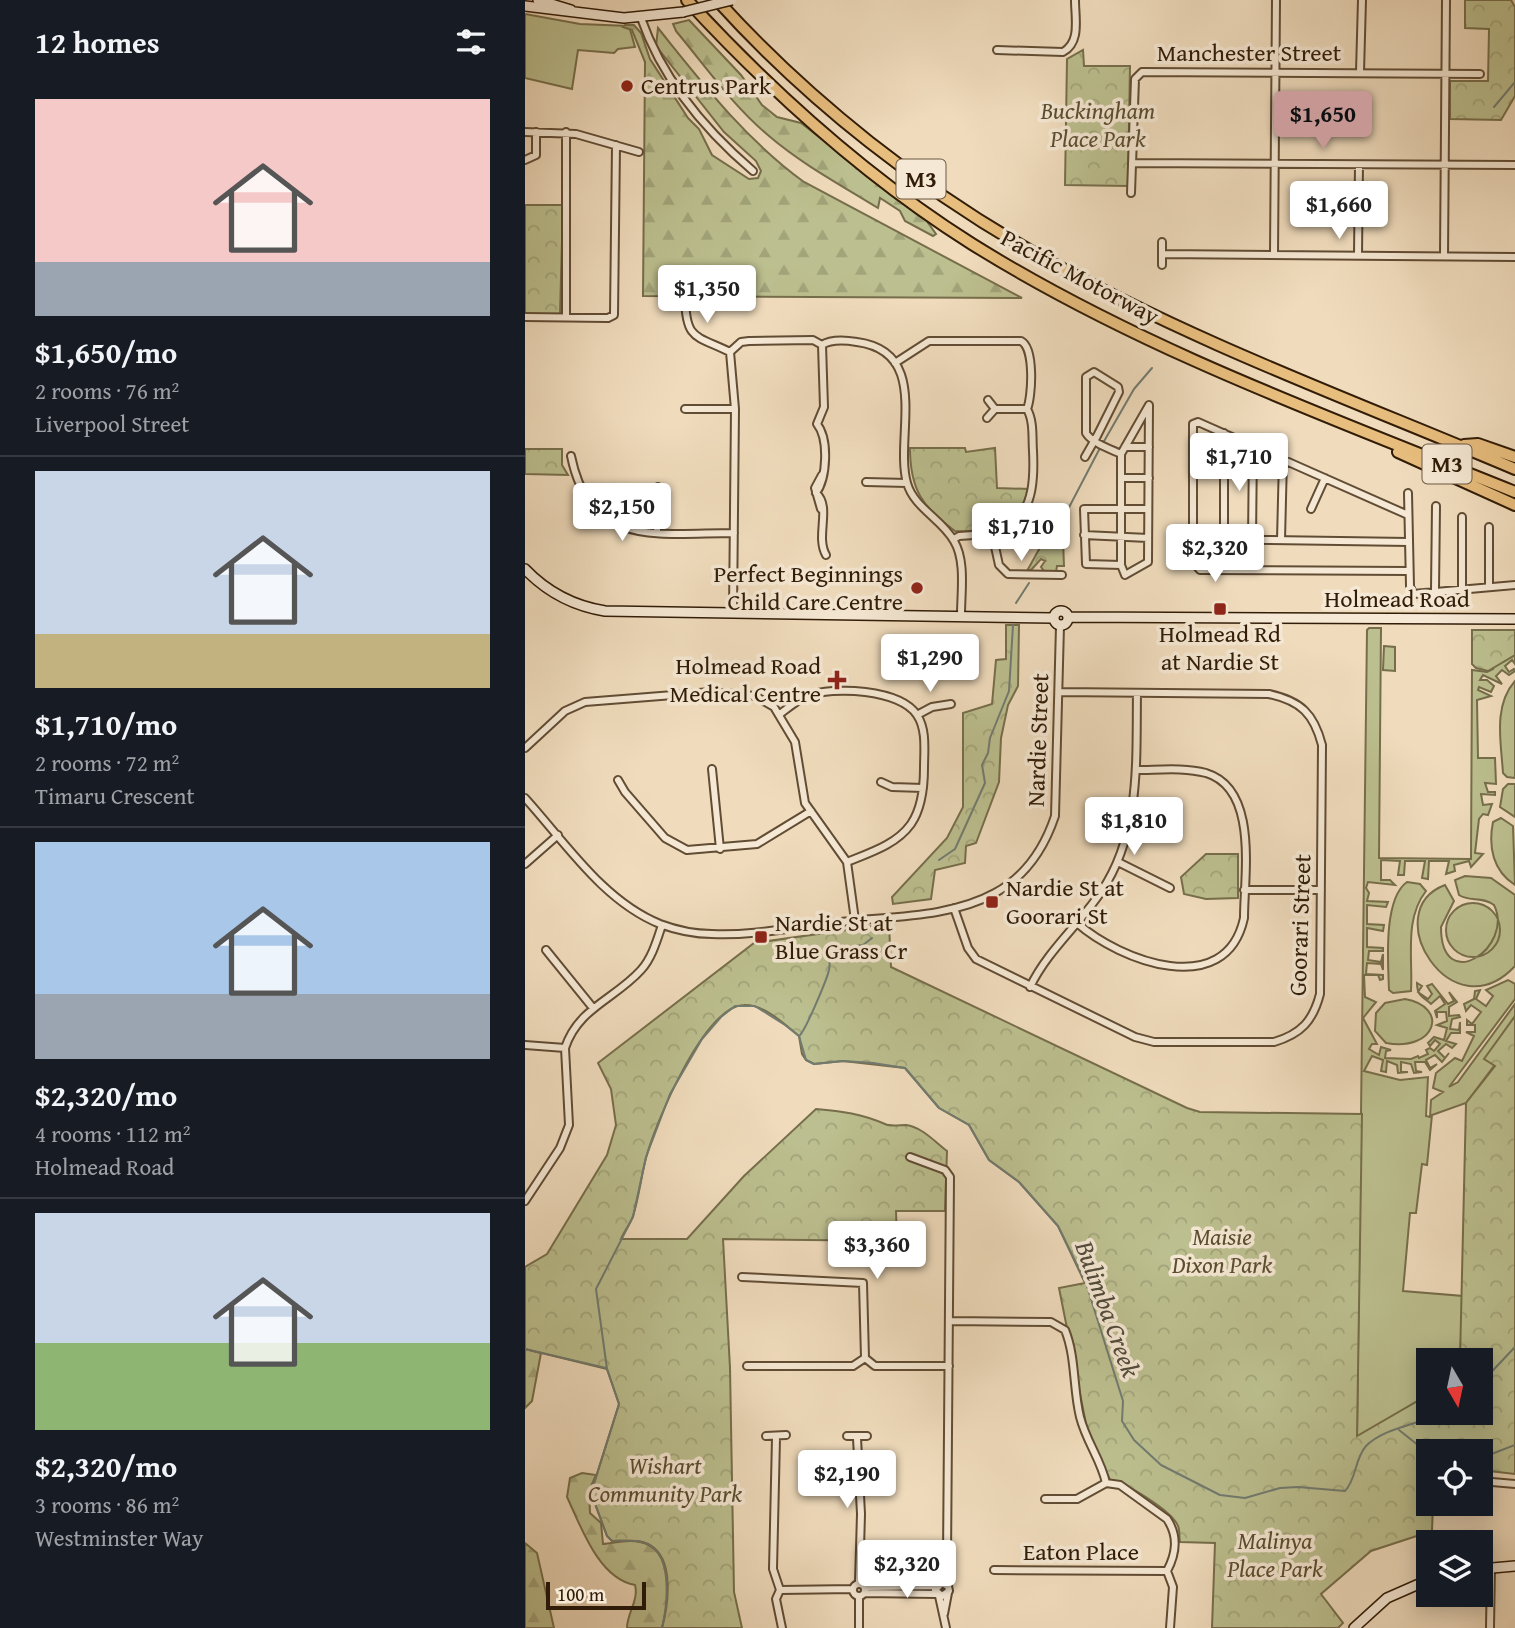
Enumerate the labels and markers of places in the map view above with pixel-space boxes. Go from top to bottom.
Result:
place label: Centrus Park [641,68,772,103]
marker: Centrus Park [619,78,635,94]
pin: $1,650 [1266,92,1380,151]
pin: $1,660 [1282,182,1396,241]
pin: $1,350 [650,266,764,325]
pin: $1,710 [1182,434,1296,493]
pin: $2,150 [565,484,679,543]
pin: $1,710 [964,504,1078,563]
pin: $2,320 [1158,524,1272,584]
place label: Perfect Beginnings Child Care Centre [713,556,903,619]
marker: Perfect Beginnings Child Care Centre [909,580,925,596]
marker: Holmead Rd at Nardie St [1212,601,1228,617]
place label: Holmead Rd at Nardie St [1159,616,1281,679]
pin: $1,290 [873,634,987,694]
place label: Holmead Road Medical Centre [669,648,821,711]
marker: Holmead Road Medical Centre [827,670,847,690]
pin: $1,810 [1077,798,1191,857]
place label: Nardie St at Goorari St [1006,870,1125,933]
marker: Nardie St at Goorari St [984,894,1000,910]
place label: Nardie St at Blue Grass Cr [775,905,907,968]
marker: Nardie St at Blue Grass Cr [753,929,769,945]
pin: $3,360 [820,1222,934,1281]
pin: $2,190 [790,1450,904,1510]
pin: $2,320 [850,1540,964,1600]

